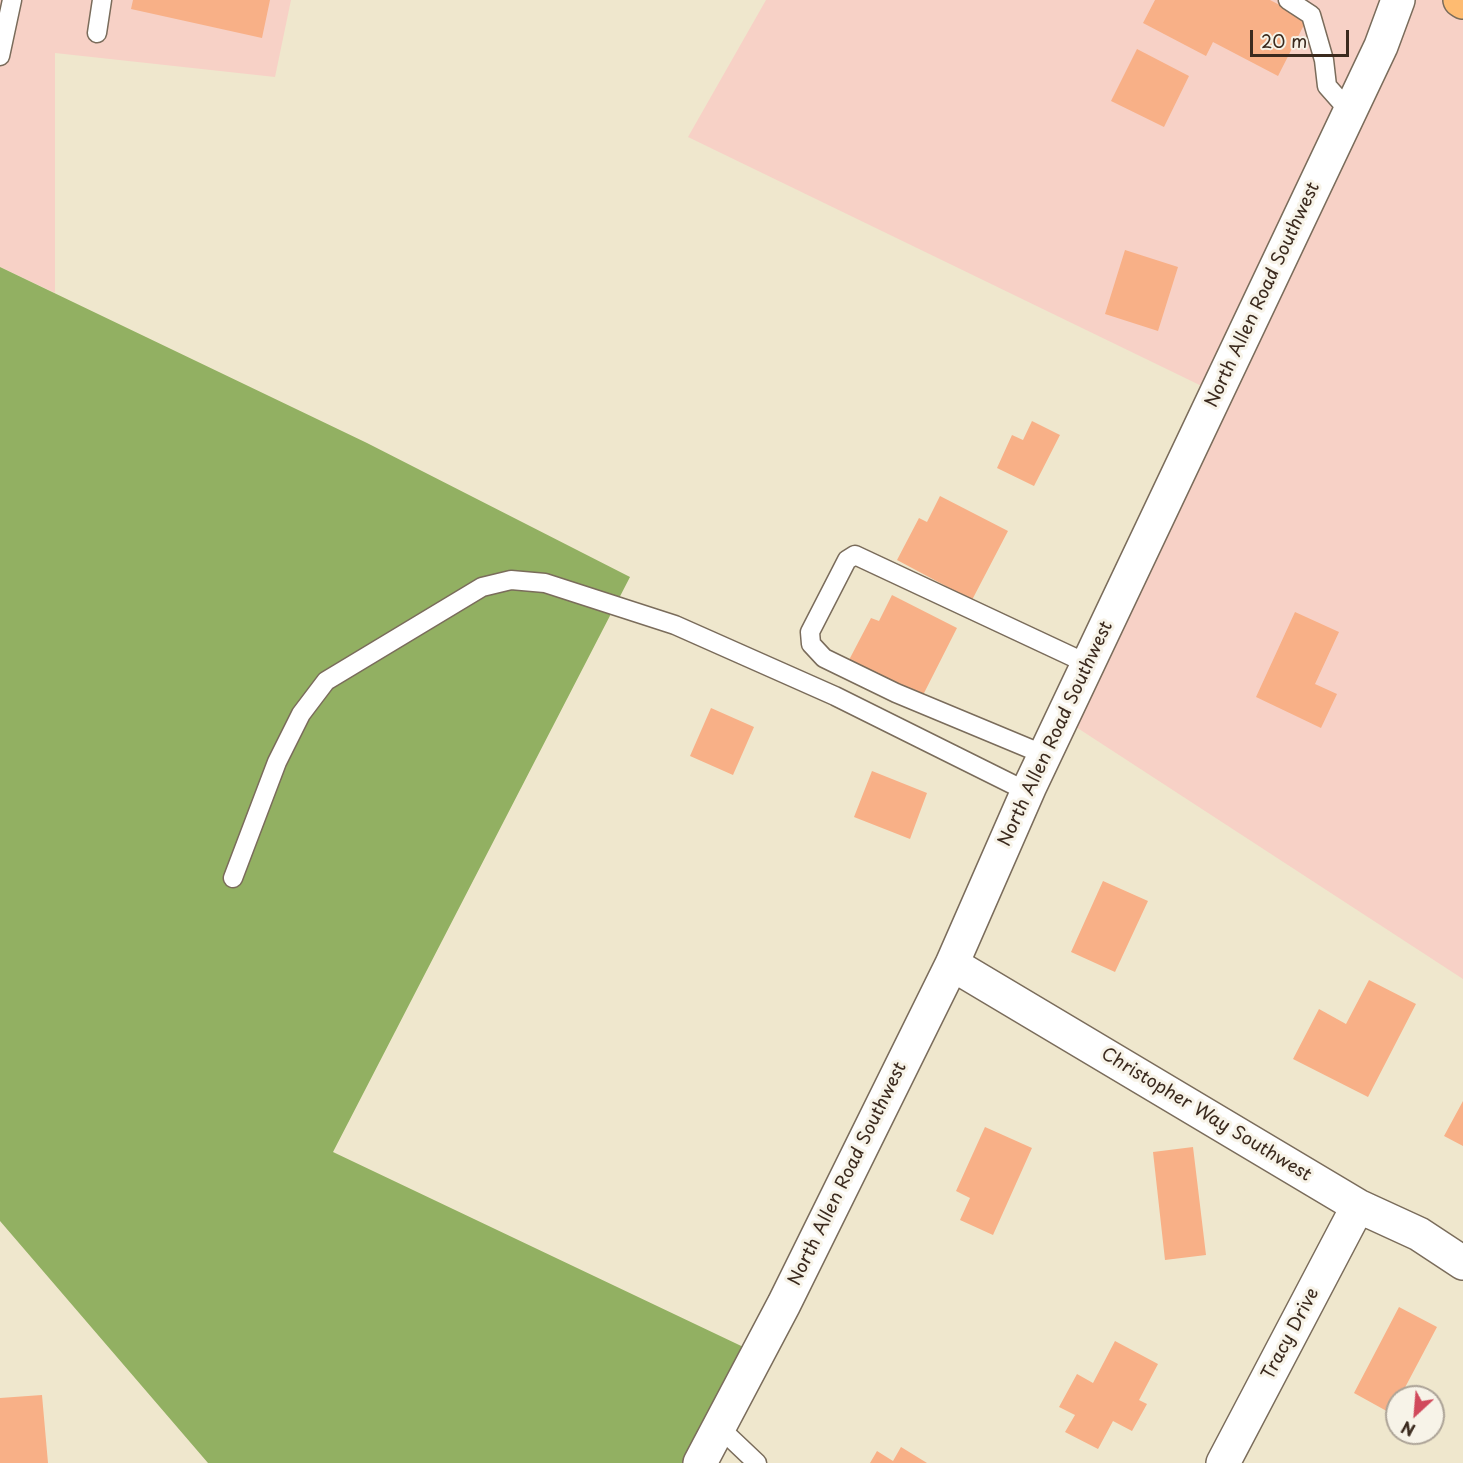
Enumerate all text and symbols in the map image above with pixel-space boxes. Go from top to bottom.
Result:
scale bar [1253,18,1352,56]
text: 20 m [1261,27,1307,54]
street label: North Allen Road Southwest [1201,179,1325,411]
street label: North Allen Road Southwest [994,618,1118,850]
street label: Christopher Way Southwest [1097,1044,1315,1186]
street label: North Allen Road Southwest [784,1059,912,1289]
street label: Tracy Drive [1258,1284,1324,1384]
north arrow [1385,1385,1445,1445]
text: N [1397,1416,1419,1443]

